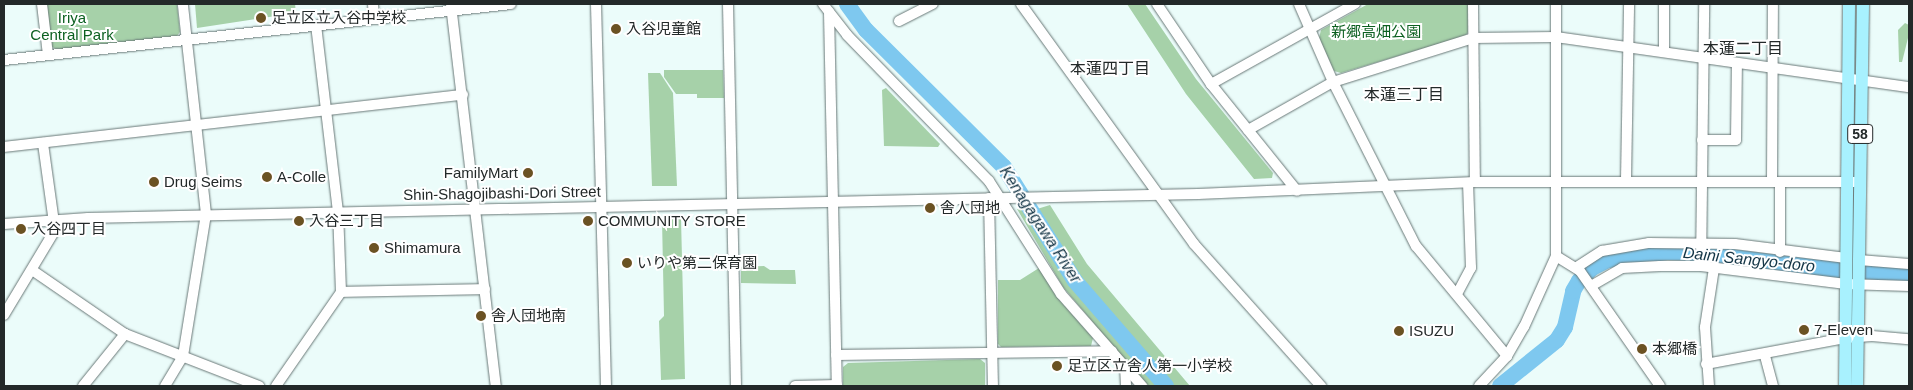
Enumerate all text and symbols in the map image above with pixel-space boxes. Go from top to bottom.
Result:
park label: Iriya Central Park [30,8,114,43]
place label: 足立区立入谷中学校 [271,9,406,27]
marker: 足立区立入谷中学校 [255,12,267,24]
place label: 入谷児童館 [626,20,701,38]
marker: 入谷児童館 [610,23,622,35]
park label: 新郷高畑公園 [1331,23,1421,41]
district label: 本蓮二丁目 [1703,39,1783,59]
district label: 本蓮四丁目 [1070,59,1150,79]
district label: 本蓮三丁目 [1364,85,1444,105]
road number: 58 [1846,122,1874,146]
water label: Kenagagawa River [995,163,1085,287]
place label: FamilyMart [444,164,518,182]
marker: FamilyMart [522,167,534,179]
place label: A-Colle [277,168,326,186]
marker: A-Colle [261,171,273,183]
place label: Drug Seims [164,173,242,191]
marker: Drug Seims [148,176,160,188]
street label: Shin-Shagojibashi-Dori Street [403,182,601,204]
place label: 舎人団地 [940,199,1000,217]
marker: 舎人団地 [924,202,936,214]
place label: 入谷三丁目 [309,212,384,230]
place label: COMMUNITY STORE [598,212,746,230]
marker: 入谷三丁目 [293,215,305,227]
marker: COMMUNITY STORE [582,215,594,227]
place label: 入谷四丁目 [31,220,106,238]
marker: 入谷四丁目 [15,223,27,235]
place label: Shimamura [384,239,461,257]
marker: Shimamura [368,242,380,254]
water label: Daini Sangyo-doro [1682,244,1816,276]
place label: いりや第二保育園 [637,254,757,272]
marker: いりや第二保育園 [621,257,633,269]
place label: 舎人団地南 [491,307,566,325]
marker: 舎人団地南 [475,310,487,322]
place label: 7-Eleven [1814,321,1873,339]
place label: ISUZU [1409,322,1454,340]
marker: 7-Eleven [1798,324,1810,336]
marker: ISUZU [1393,325,1405,337]
place label: 本郷橋 [1652,340,1697,358]
marker: 本郷橋 [1636,343,1648,355]
place label: 足立区立舎人第一小学校 [1067,357,1232,375]
marker: 足立区立舎人第一小学校 [1051,360,1063,372]

